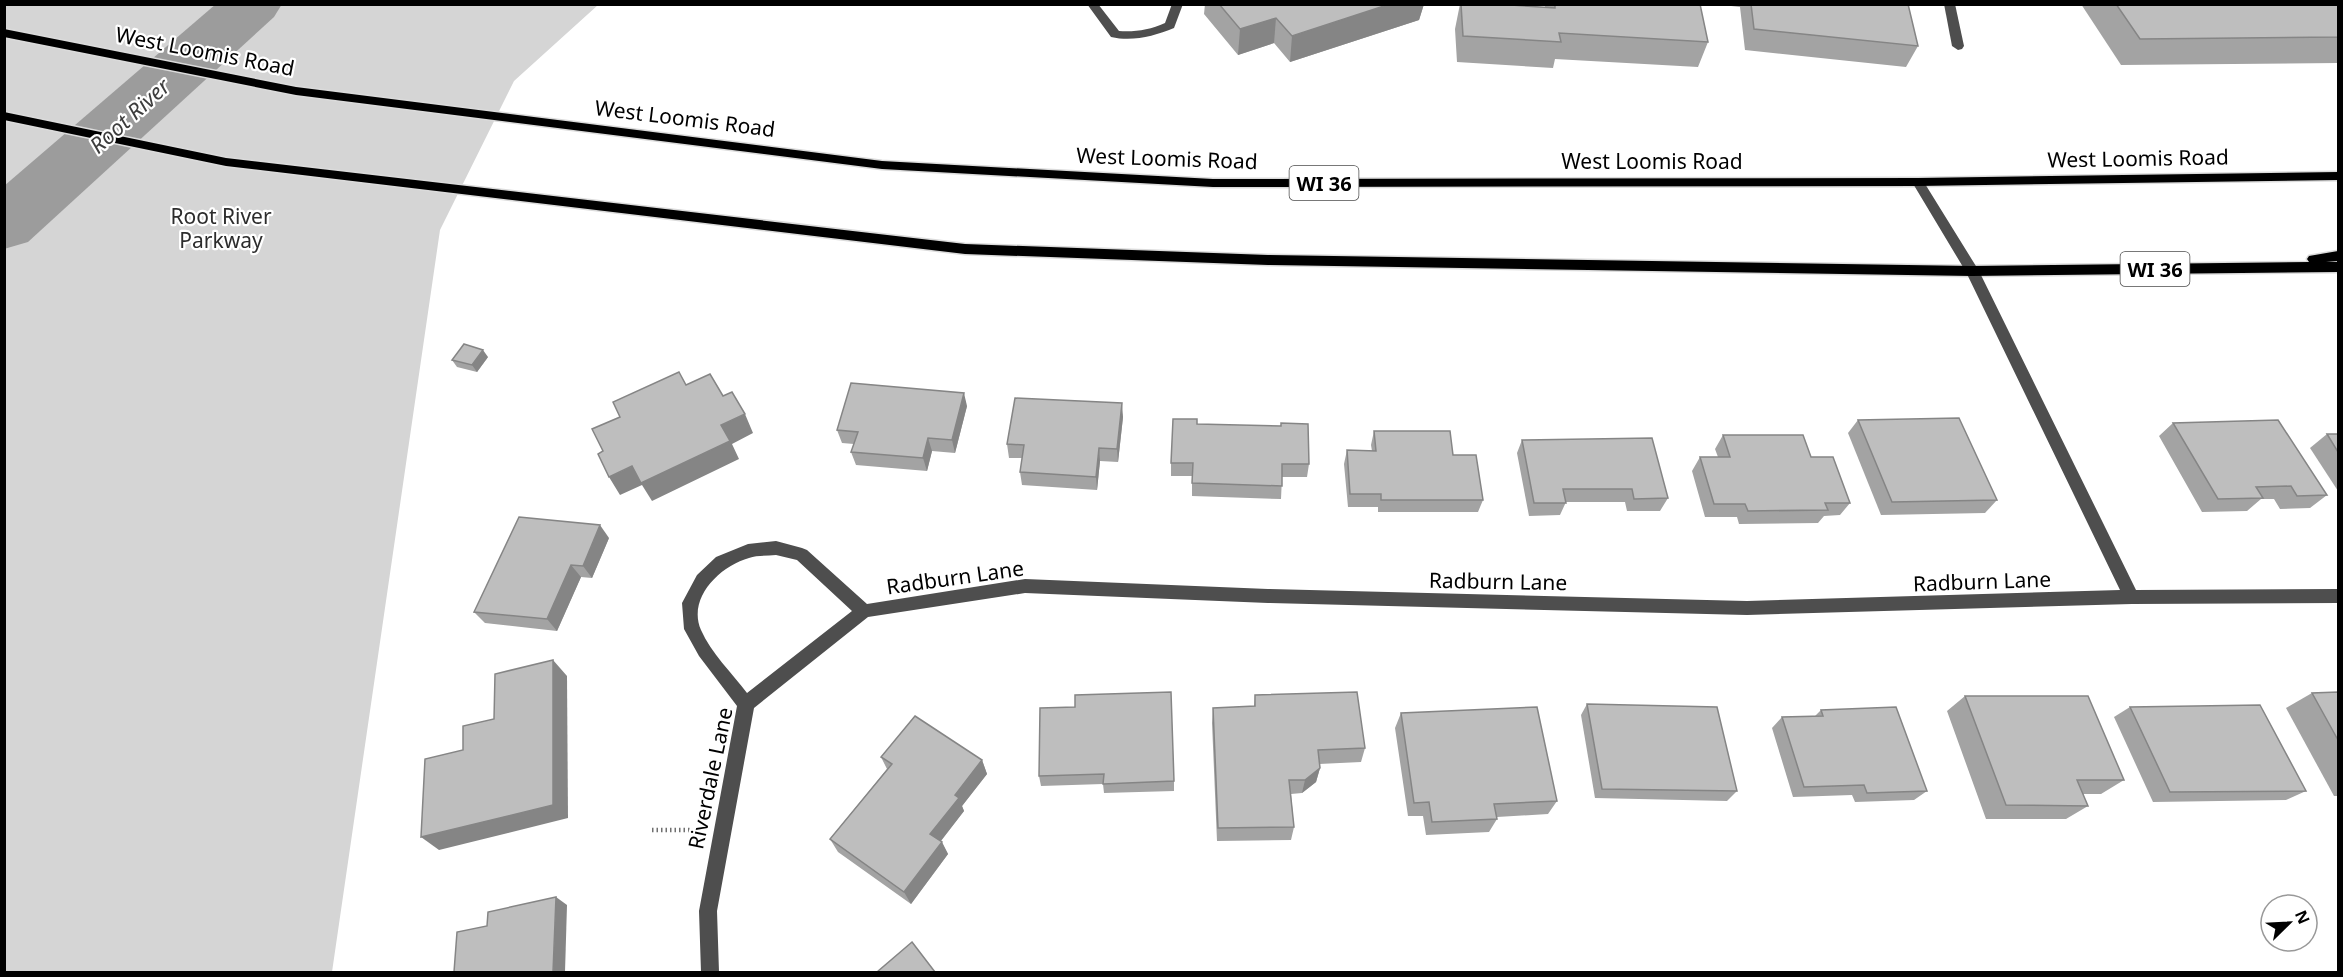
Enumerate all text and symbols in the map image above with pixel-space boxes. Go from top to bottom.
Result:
street label: West Loomis Road [113,20,297,82]
water label: Root River [82,70,177,159]
street label: West Loomis Road [593,93,777,143]
street label: West Loomis Road [1076,141,1258,175]
street label: West Loomis Road [2047,142,2229,174]
street label: West Loomis Road [1561,147,1743,175]
road number: WI 36 [1290,166,1358,200]
park label: Root River Parkway [170,202,272,254]
road number: WI 36 [2120,252,2190,286]
street label: Radburn Lane [885,554,1025,600]
street label: Radburn Lane [1912,565,2052,597]
street label: Radburn Lane [1429,566,1567,596]
street label: Riverdale Lane [681,705,739,851]
north arrow [2259,893,2319,953]
text: N [2290,906,2315,927]

